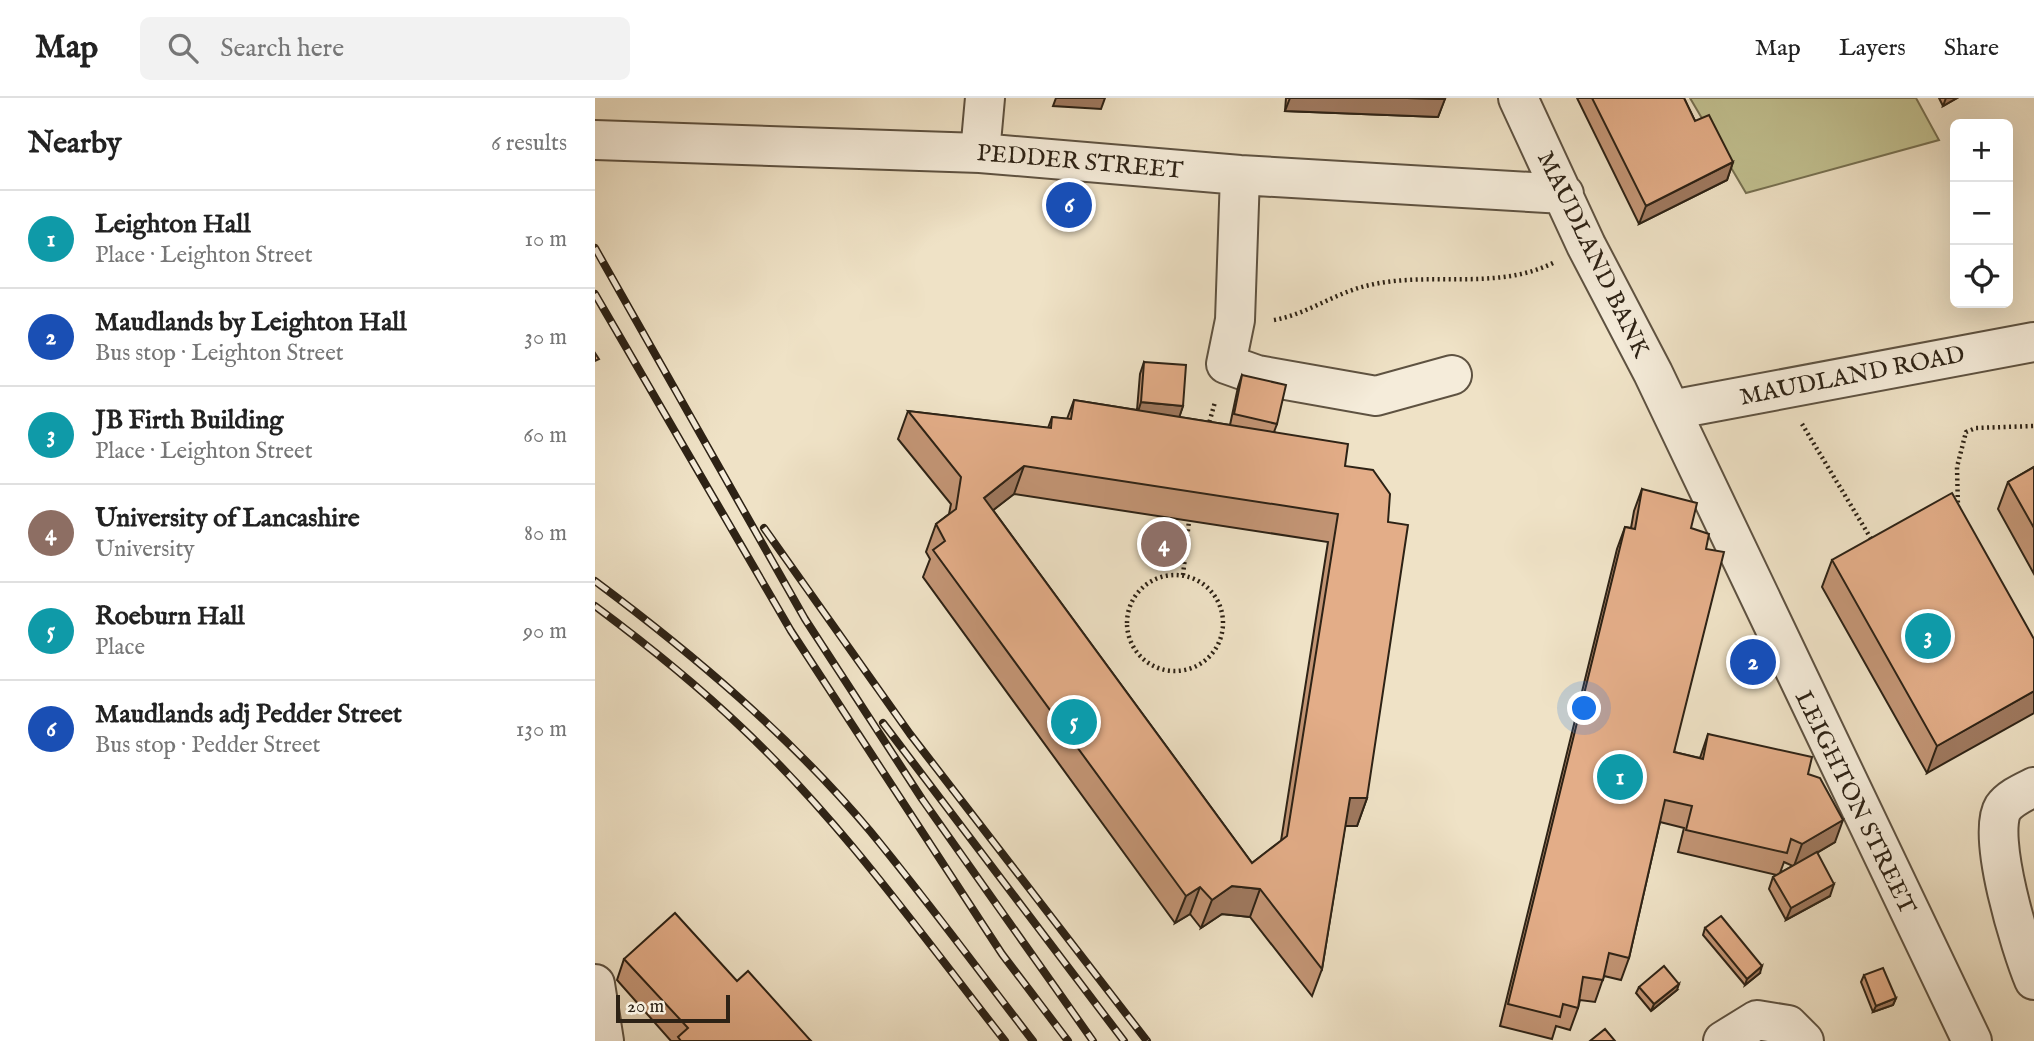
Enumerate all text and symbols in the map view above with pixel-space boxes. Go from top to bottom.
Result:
search box [140,17,630,80]
text: Map [35,27,98,69]
icon: search [164,29,202,67]
text: Search here [220,32,344,65]
text: Map [1755,33,1801,64]
text: Layers [1839,33,1906,64]
text: Share [1944,33,1999,64]
map controls [1950,119,2013,308]
button: + [1950,119,2013,182]
text: Nearby [28,125,121,163]
text: 6 results [491,129,567,158]
street label: PEDDER STREET [975,138,1185,187]
street label: MAUDLAND BANK [1529,146,1656,364]
pin: 6 [1046,179,1092,231]
button: − [1950,182,2013,245]
text: Leighton Hall [95,208,251,241]
text: 1 [47,225,55,254]
text: 10 m [524,225,567,254]
text: Place · Leighton Street [95,241,313,270]
button: locate [1950,245,2013,308]
text: Maudlands by Leighton Hall [95,306,407,339]
text: 2 [46,323,56,352]
text: 30 m [524,323,567,352]
text: Bus stop · Leighton Street [95,339,344,368]
street label: MAUDLAND ROAD [1737,339,1967,413]
text: JB Firth Building [95,404,283,437]
text: 3 [47,421,55,450]
text: 60 m [523,421,567,450]
text: Place · Leighton Street [95,437,313,466]
text: University of Lancashire [95,502,360,535]
pin: 4 [1141,518,1187,570]
text: 4 [45,519,57,548]
text: 80 m [524,519,567,548]
text: University [95,535,195,564]
text: Roeburn Hall [95,600,245,633]
pin: 3 [1905,610,1951,662]
text: 5 [47,617,55,646]
text: 90 m [523,617,567,646]
text: Place [95,633,145,662]
pin: 2 [1730,636,1776,688]
street label: LEIGHTON STREET [1787,686,1923,920]
your location [1567,691,1601,725]
pin: 5 [1051,696,1097,748]
text: Maudlands adj Pedder Street [95,698,402,731]
text: 6 [46,715,56,744]
text: 130 m [516,715,567,744]
text: Bus stop · Pedder Street [95,731,320,760]
pin: 1 [1597,751,1643,803]
scale bar [616,992,730,1024]
text: 20 m [627,995,664,1019]

